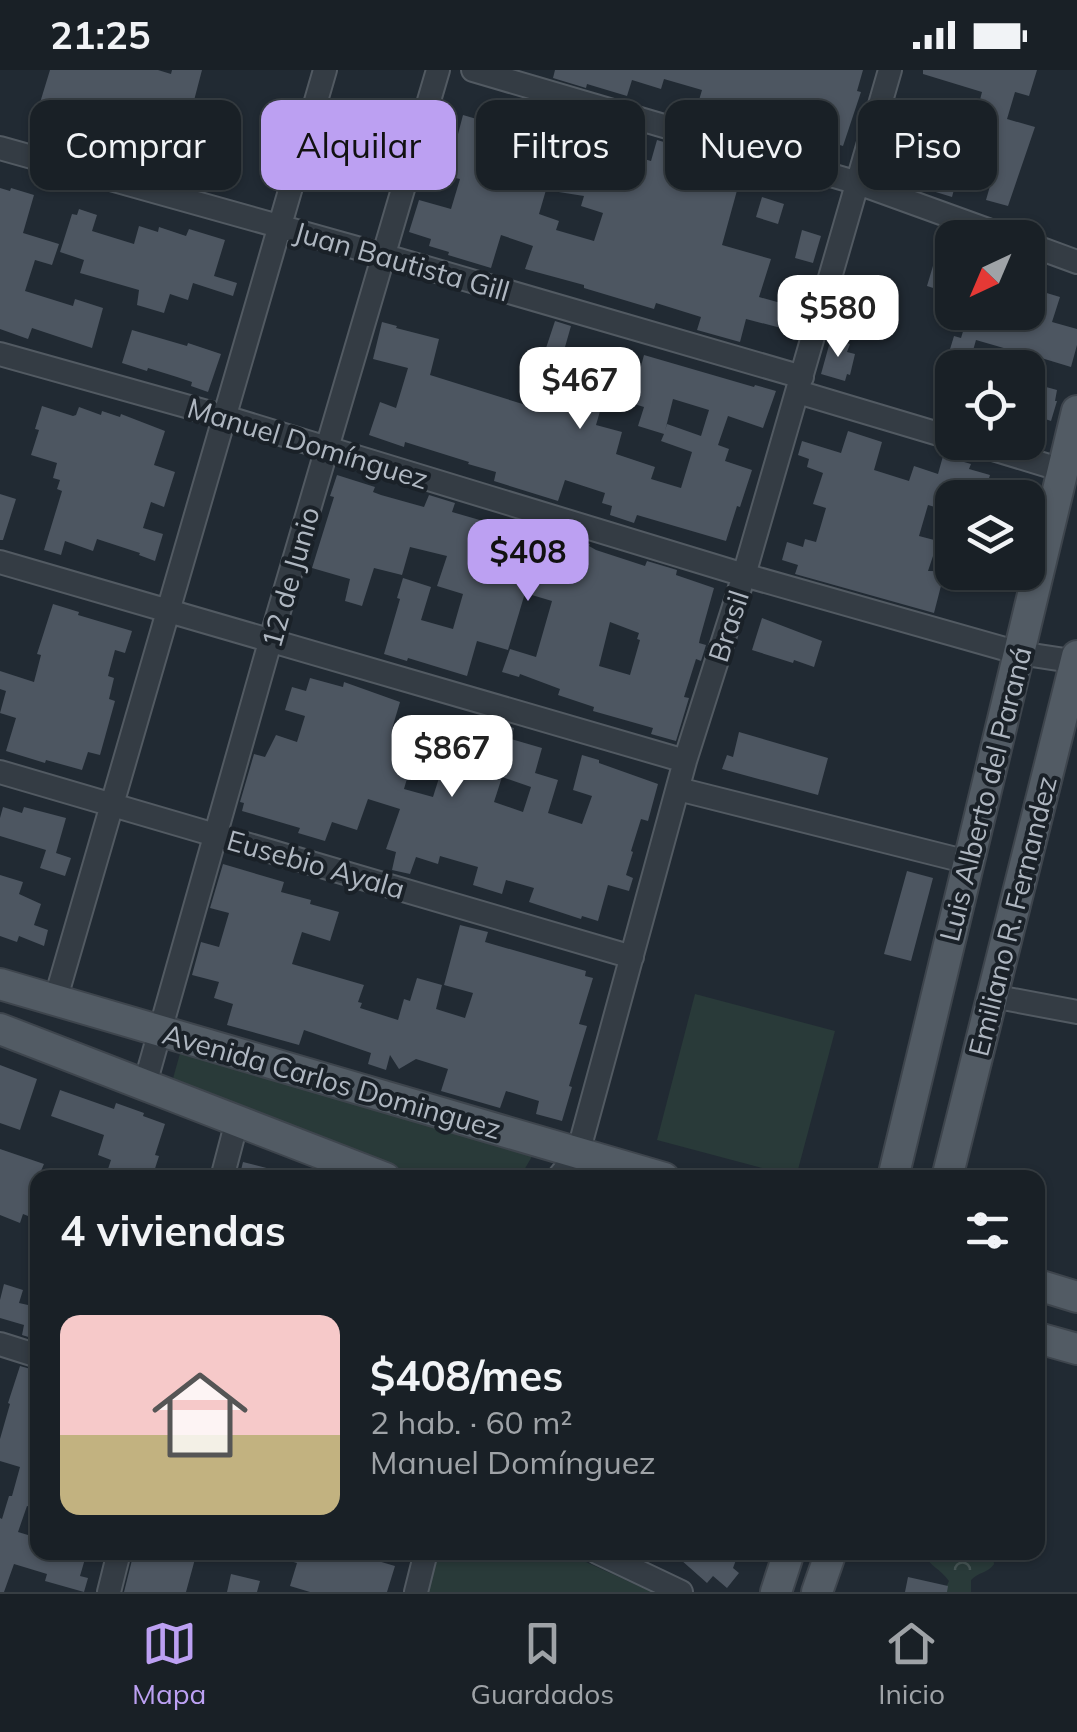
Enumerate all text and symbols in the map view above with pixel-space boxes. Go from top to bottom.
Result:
text: 21:25 [50,11,151,59]
chip: Comprar [30,100,241,190]
chip: Alquilar [261,100,456,190]
chip: Filtros [476,100,645,190]
chip: Nuevo [665,100,838,190]
chip: Piso [858,100,997,190]
street label: Juan Bautista Gill [290,214,514,308]
north arrow [935,220,1045,330]
map controls [935,220,1045,590]
pin: $580 [779,275,897,360]
text: $580 [800,287,876,327]
pin: $467 [521,347,639,432]
button: locate [935,350,1045,460]
text: $467 [542,359,618,399]
street label: Manuel Domínguez [183,390,433,496]
button: layers [935,480,1045,590]
street label: 12 de Junio [253,503,327,651]
pin: $408 [469,519,587,604]
text: $408 [490,531,566,571]
street label: Brasil [700,586,756,666]
street label: Luis Alberto del Paraná [931,643,1039,945]
pin: $867 [393,715,511,800]
text: $867 [414,727,490,767]
street label: Emiliano R. Fernandez [960,772,1064,1060]
street label: Eusebio Ayala [223,822,409,906]
street label: Avenida Carlos Dominguez [159,1016,505,1146]
icon: filters [960,1203,1015,1258]
text: 4 viviendas [60,1204,286,1257]
text: $408/mes [370,1349,563,1402]
icon: home [140,1355,260,1475]
text: 2 hab. · 60 m² [370,1402,572,1442]
text: Manuel Domínguez [370,1442,656,1482]
tab: Mapa [132,1616,206,1711]
tab: Guardados [470,1616,614,1711]
tab: Inicio [878,1616,945,1711]

